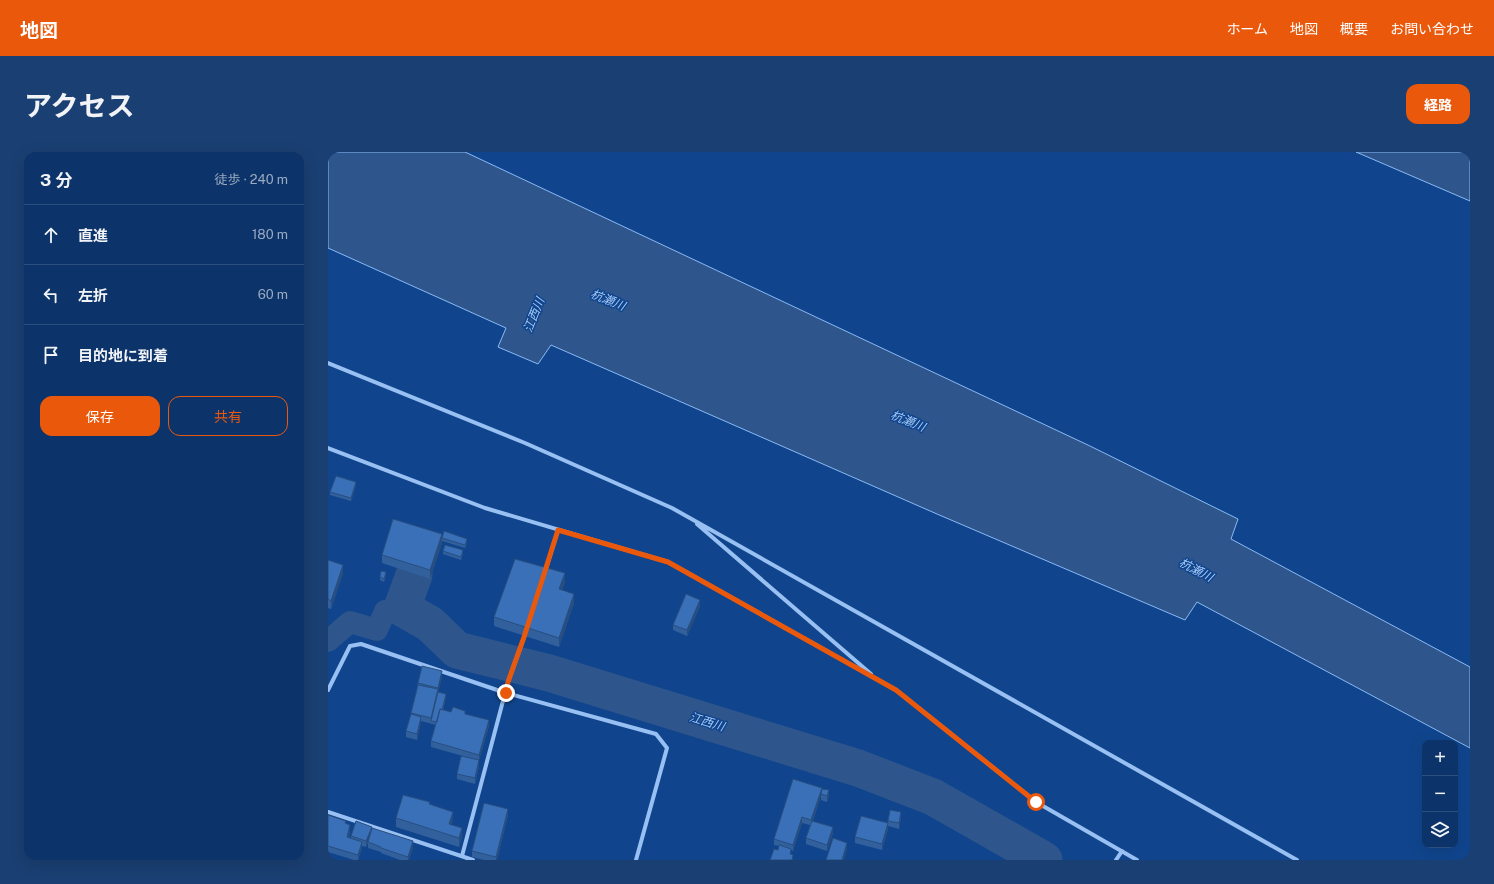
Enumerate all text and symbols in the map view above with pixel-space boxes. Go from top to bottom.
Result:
text: 地図 [20,19,58,41]
text: ホーム [1226,21,1268,37]
text: 地図 [1290,21,1318,37]
text: 概要 [1340,21,1368,37]
text: お問い合わせ [1390,21,1474,37]
button: 経路 [1406,84,1470,124]
text: アクセス [24,89,135,122]
text: 3 分 [40,170,72,190]
text: 徒歩 · 240 m [215,172,288,187]
icon: ahead [40,224,62,246]
text: 直進 [78,227,108,244]
text: 180 m [252,227,288,242]
icon: left [40,284,62,306]
text: 左折 [78,287,108,304]
text: 60 m [258,287,288,302]
water label: 杭瀬川 [589,287,629,314]
water label: 江西川 [521,294,548,334]
icon: arrive [40,344,62,366]
text: 目的地に到着 [78,347,168,364]
button: 保存 [40,396,160,436]
button: 共有 [168,396,288,436]
water label: 杭瀬川 [889,408,929,435]
water label: 杭瀬川 [1177,555,1217,586]
route end [497,684,515,702]
water label: 江西川 [688,710,728,735]
map controls [1422,740,1458,848]
button: + [1422,740,1458,776]
button: − [1422,776,1458,812]
route start [1027,793,1045,811]
button: layers [1422,812,1458,848]

